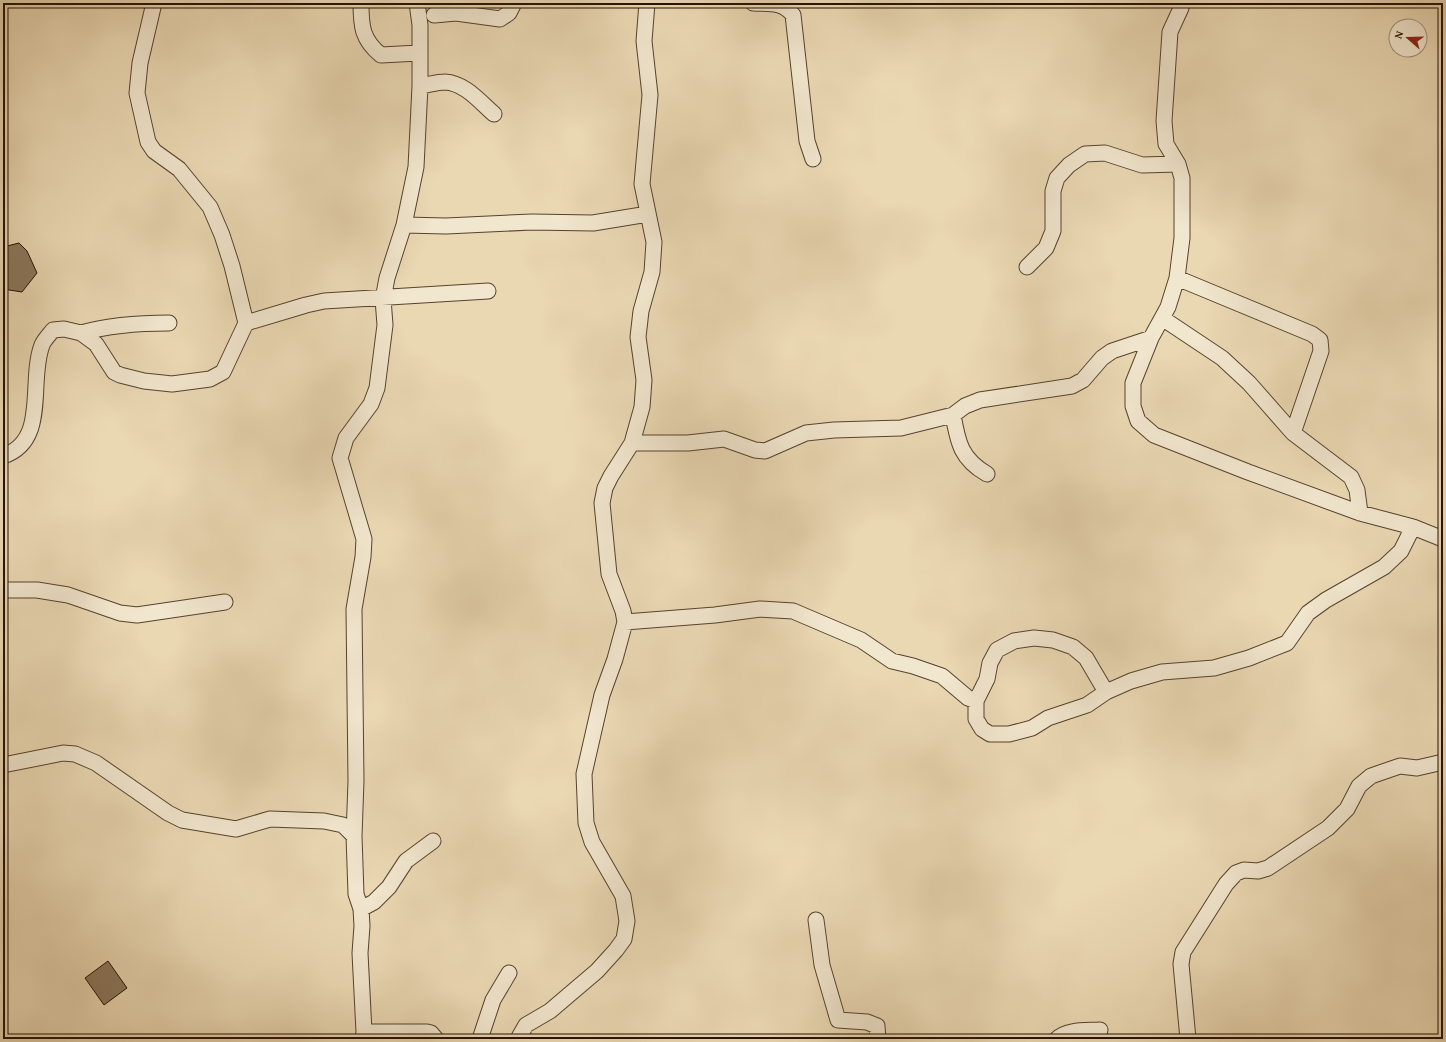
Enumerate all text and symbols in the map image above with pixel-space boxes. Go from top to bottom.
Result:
north arrow [1388,18,1428,58]
text: N [1390,28,1408,41]

